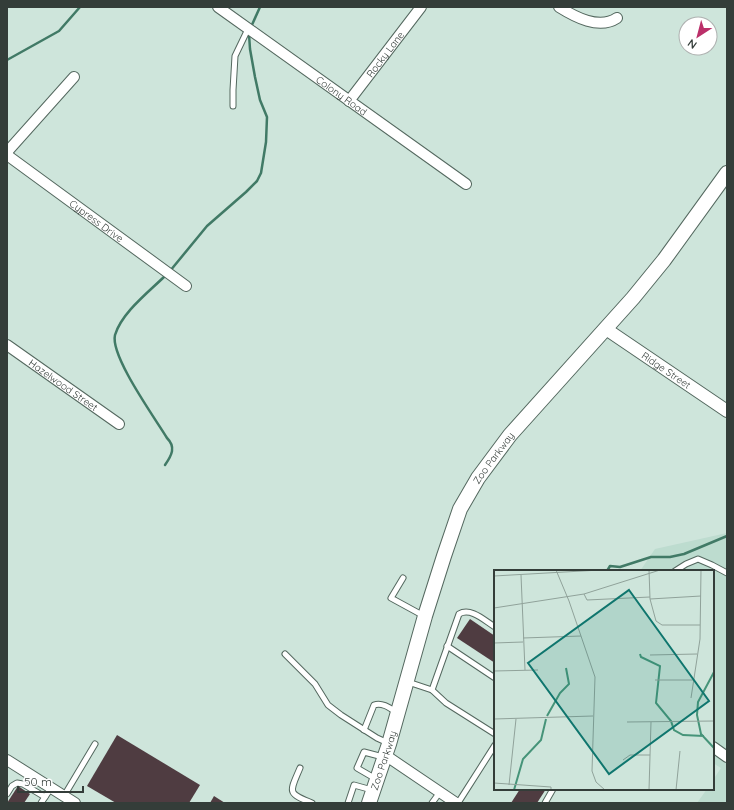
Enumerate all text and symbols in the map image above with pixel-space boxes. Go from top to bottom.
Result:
north arrow [678,16,718,56]
street label: Rocky Lane [364,29,407,80]
text: N [685,36,700,52]
street label: Colony Road [313,73,370,118]
street label: Cypress Drive [67,197,126,245]
street label: Ridge Street [639,349,694,392]
street label: Hazelwood Street [26,356,101,414]
street label: Zoo Parkway [470,429,517,486]
inset map [494,570,714,790]
street label: Zoo Parkway [368,729,399,792]
scale bar [18,768,83,794]
text: 50 m [24,774,52,789]

